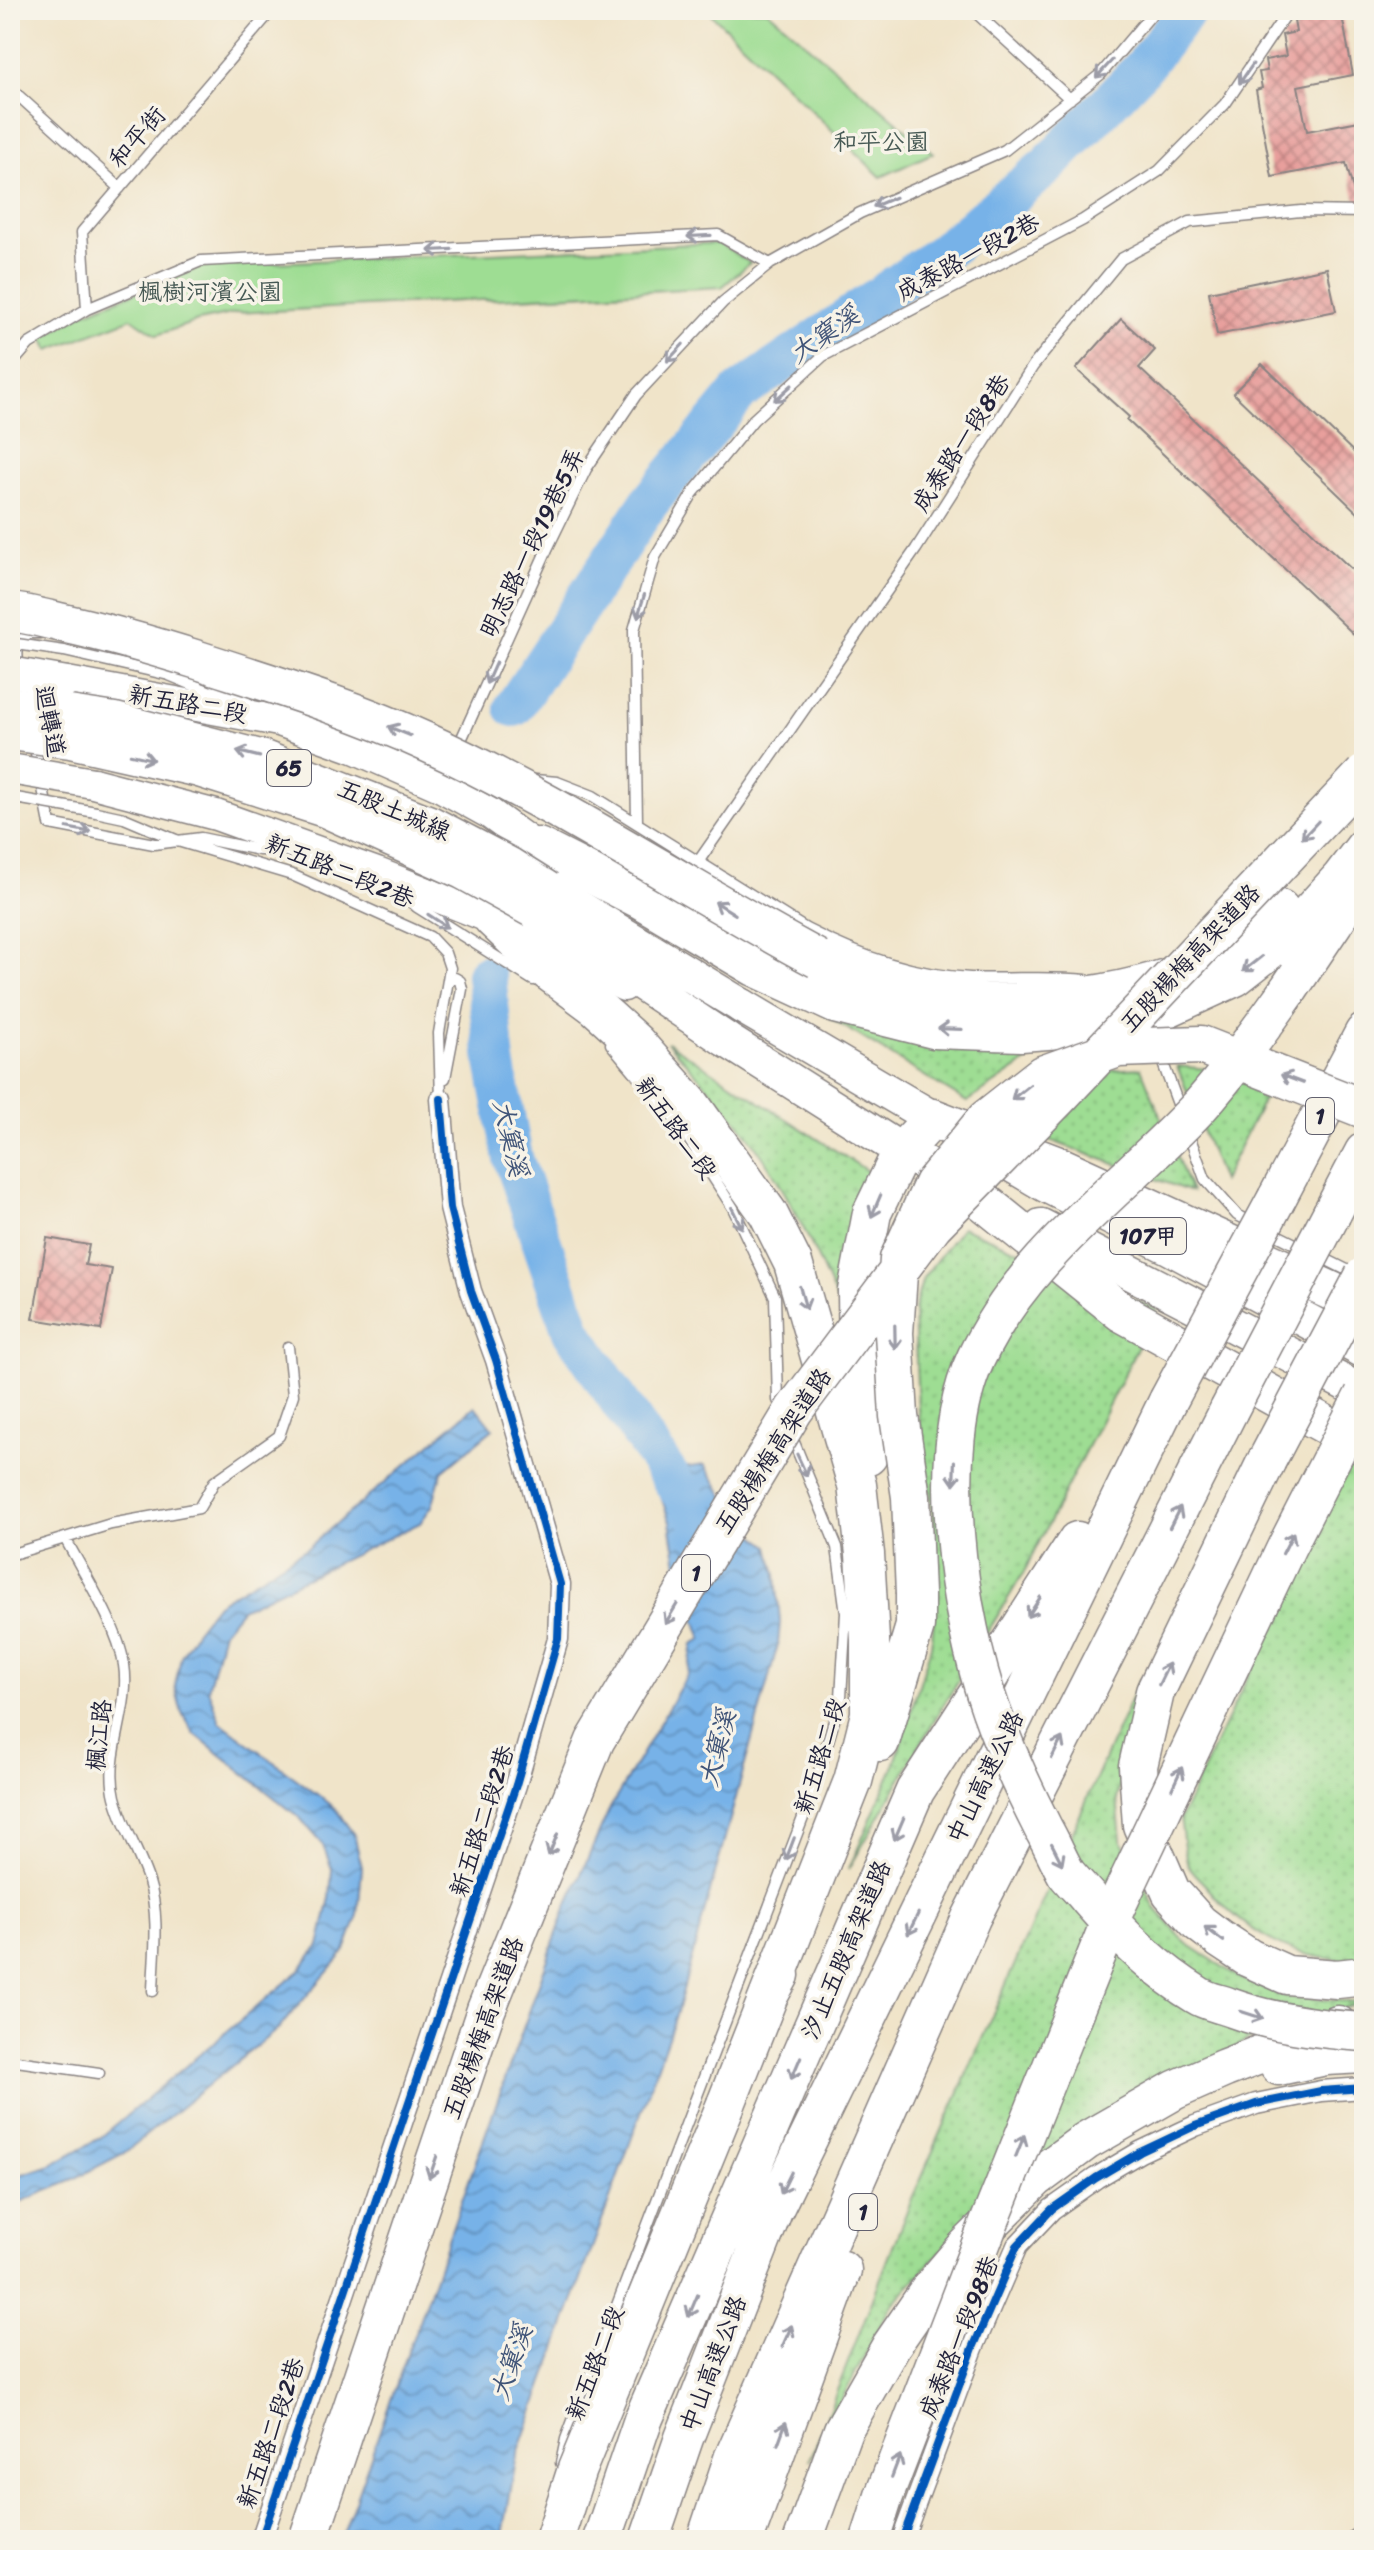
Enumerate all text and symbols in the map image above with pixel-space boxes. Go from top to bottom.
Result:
one-way arrow [1095,59,1114,79]
one-way arrow [1238,63,1254,85]
street label: 和平街 [98,96,176,178]
park label: 和平公園 [833,121,929,163]
one-way arrow [872,196,897,211]
street label: 成泰路一段2巷 [888,201,1048,313]
one-way arrow [686,229,713,244]
one-way arrow [427,242,454,257]
park label: 楓樹河濱公園 [138,271,282,313]
water label: 大窠溪 [779,292,871,375]
one-way arrow [667,342,685,362]
street label: 成泰路一段8巷 [900,365,1022,521]
one-way arrow [773,383,793,402]
street label: 明志路一段19巷5弄 [468,440,596,646]
one-way arrow [633,592,648,618]
one-way arrow [483,661,498,685]
street label: 新五路二段 [125,673,251,735]
street label: 迴轉道 [23,682,77,760]
one-way arrow [387,723,412,737]
one-way arrow [236,745,262,760]
one-way arrow [128,750,154,765]
road number: 65 [267,750,311,786]
street label: 五股土城線 [331,767,457,853]
one-way arrow [1302,820,1320,840]
street label: 新五路二段2巷 [259,822,421,920]
one-way arrow [66,823,92,838]
street label: 五股楊梅高架道路 [1109,873,1271,1043]
one-way arrow [715,899,737,916]
one-way arrow [426,913,449,929]
one-way arrow [1242,955,1263,973]
one-way arrow [937,1022,964,1037]
street label: 新五路二段 [624,1067,728,1189]
one-way arrow [1280,1071,1305,1085]
one-way arrow [1011,1083,1032,1100]
water label: 大窠溪 [480,1095,543,1183]
road number: 1 [1306,1098,1334,1134]
one-way arrow [868,1193,883,1218]
one-way arrow [730,1205,746,1229]
road number: 107甲 [1110,1218,1186,1254]
one-way arrow [796,1285,811,1311]
one-way arrow [887,1323,903,1350]
street label: 五股楊梅高架道路 [703,1359,843,1543]
one-way arrow [795,1452,810,1476]
one-way arrow [946,1459,961,1486]
one-way arrow [1168,1505,1183,1529]
one-way arrow [1281,1531,1297,1555]
road number: 1 [682,1555,710,1591]
one-way arrow [1026,1596,1043,1618]
one-way arrow [663,1602,679,1625]
one-way arrow [1157,1662,1172,1686]
street label: 新五路二段 [782,1692,858,1820]
street label: 楓江路 [74,1697,124,1773]
water label: 大窠溪 [685,1703,749,1791]
street label: 中山高速公路 [935,1703,1035,1851]
one-way arrow [1050,1737,1065,1761]
street label: 新五路二段2巷 [438,1739,526,1903]
one-way arrow [1170,1766,1185,1790]
one-way arrow [890,1816,905,1841]
one-way arrow [544,1832,559,1857]
one-way arrow [782,1836,797,1861]
one-way arrow [1049,1841,1065,1865]
street label: 汐止五股高架道路 [789,1853,903,2047]
one-way arrow [905,1912,920,1936]
one-way arrow [1203,1925,1225,1942]
street label: 五股楊梅高架道路 [430,1931,536,2125]
one-way arrow [1240,2009,1265,2024]
one-way arrow [787,2055,802,2079]
one-way arrow [1014,2134,1028,2159]
one-way arrow [425,2155,440,2180]
one-way arrow [778,2171,793,2194]
road number: 1 [849,2194,877,2230]
street label: 成泰路一段98巷 [907,2249,1011,2425]
street label: 中山高速公路 [668,2289,758,2439]
one-way arrow [684,2293,699,2318]
street label: 新五路二段 [554,2299,636,2427]
water label: 大窠溪 [477,2316,546,2406]
one-way arrow [780,2324,795,2348]
street label: 新五路二段2巷 [225,2352,317,2514]
one-way arrow [775,2421,790,2446]
one-way arrow [890,2454,904,2479]

